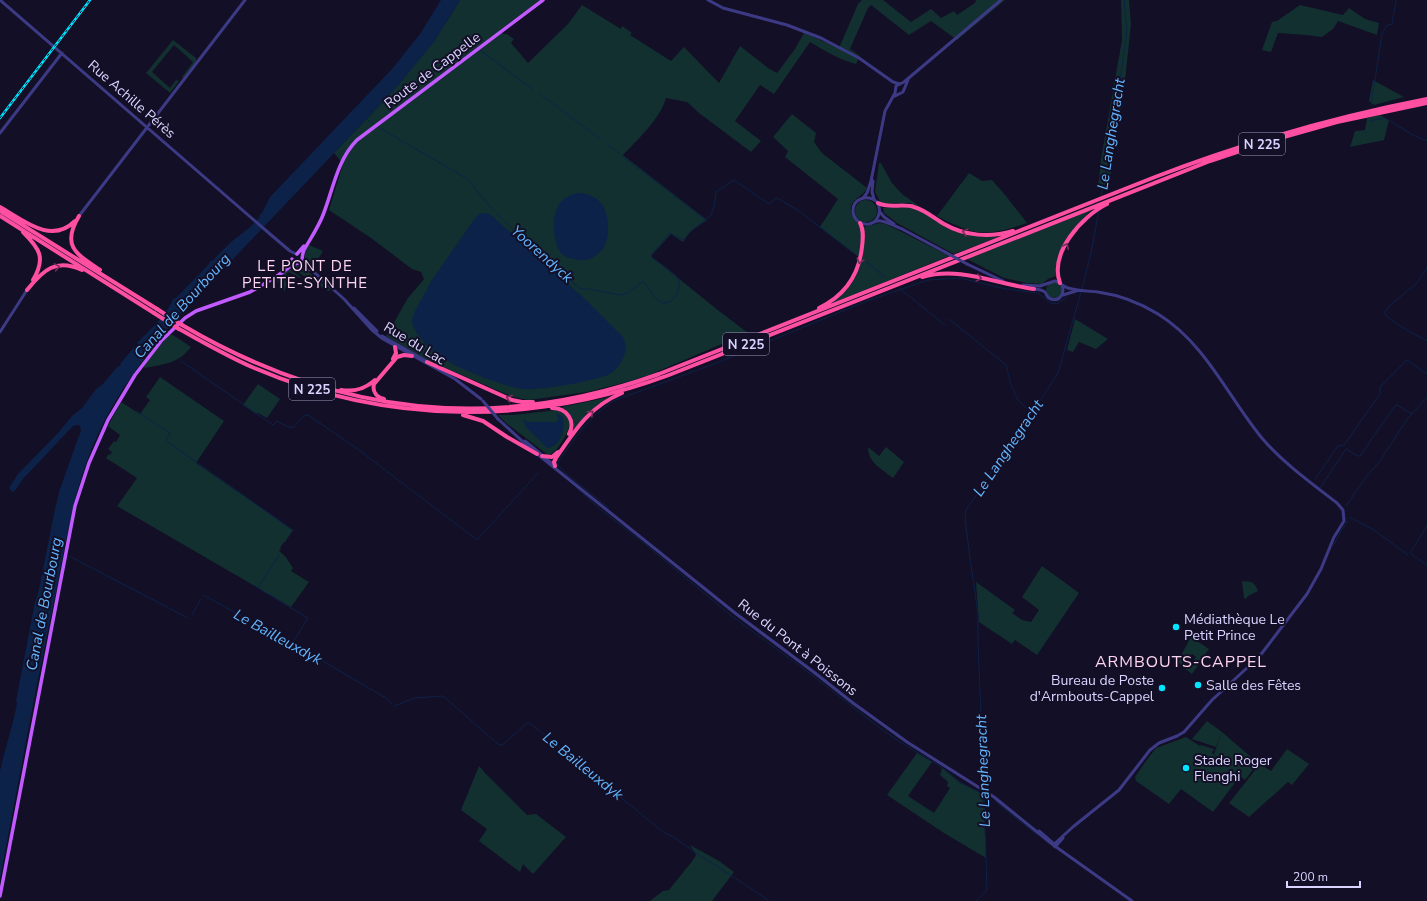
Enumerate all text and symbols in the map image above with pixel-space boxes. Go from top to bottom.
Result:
street label: Route de Cappelle [380,28,484,113]
street label: Rue Achille Pérès [84,56,180,143]
water label: Le Langhegracht [1092,76,1130,191]
road number: N 225 [1239,133,1285,155]
water label: Yoorendyck [507,221,578,288]
one-way arrow [961,228,968,237]
one-way arrow [1061,242,1069,250]
water label: Canal de Bourbourg [129,249,235,363]
district label: LE PONT DE PETITE-SYNTHE [242,256,368,293]
one-way arrow [856,257,864,264]
one-way arrow [53,263,60,271]
one-way arrow [976,273,982,281]
street label: Rue du Lac [380,317,450,370]
road number: N 225 [723,333,769,355]
road number: N 225 [289,378,335,400]
one-way arrow [506,395,513,403]
water label: Le Langhegracht [968,395,1048,500]
one-way arrow [586,410,594,417]
water label: Canal de Bourbourg [21,536,67,672]
street label: Rue du Pont à Poissons [734,595,862,700]
water label: Le Bailleuxdyk [230,604,326,670]
place label: Médiathèque Le Petit Prince [1184,610,1285,645]
marker: Médiathèque Le Petit Prince [1171,622,1181,632]
district label: ARMBOUTS-CAPPEL [1095,651,1267,673]
place label: Bureau de Poste d'Armbouts-Cappel [1030,671,1155,706]
place label: Salle des Fêtes [1206,676,1301,695]
marker: Salle des Fêtes [1193,680,1203,690]
marker: Bureau de Poste d'Armbouts-Cappel [1157,683,1167,693]
water label: Le Langhegracht [971,714,995,828]
water label: Le Bailleuxdyk [538,727,628,805]
place label: Stade Roger Flenghi [1194,751,1272,786]
marker: Stade Roger Flenghi [1181,763,1191,773]
scale bar [1287,863,1360,889]
text: 200 m [1293,869,1328,885]

